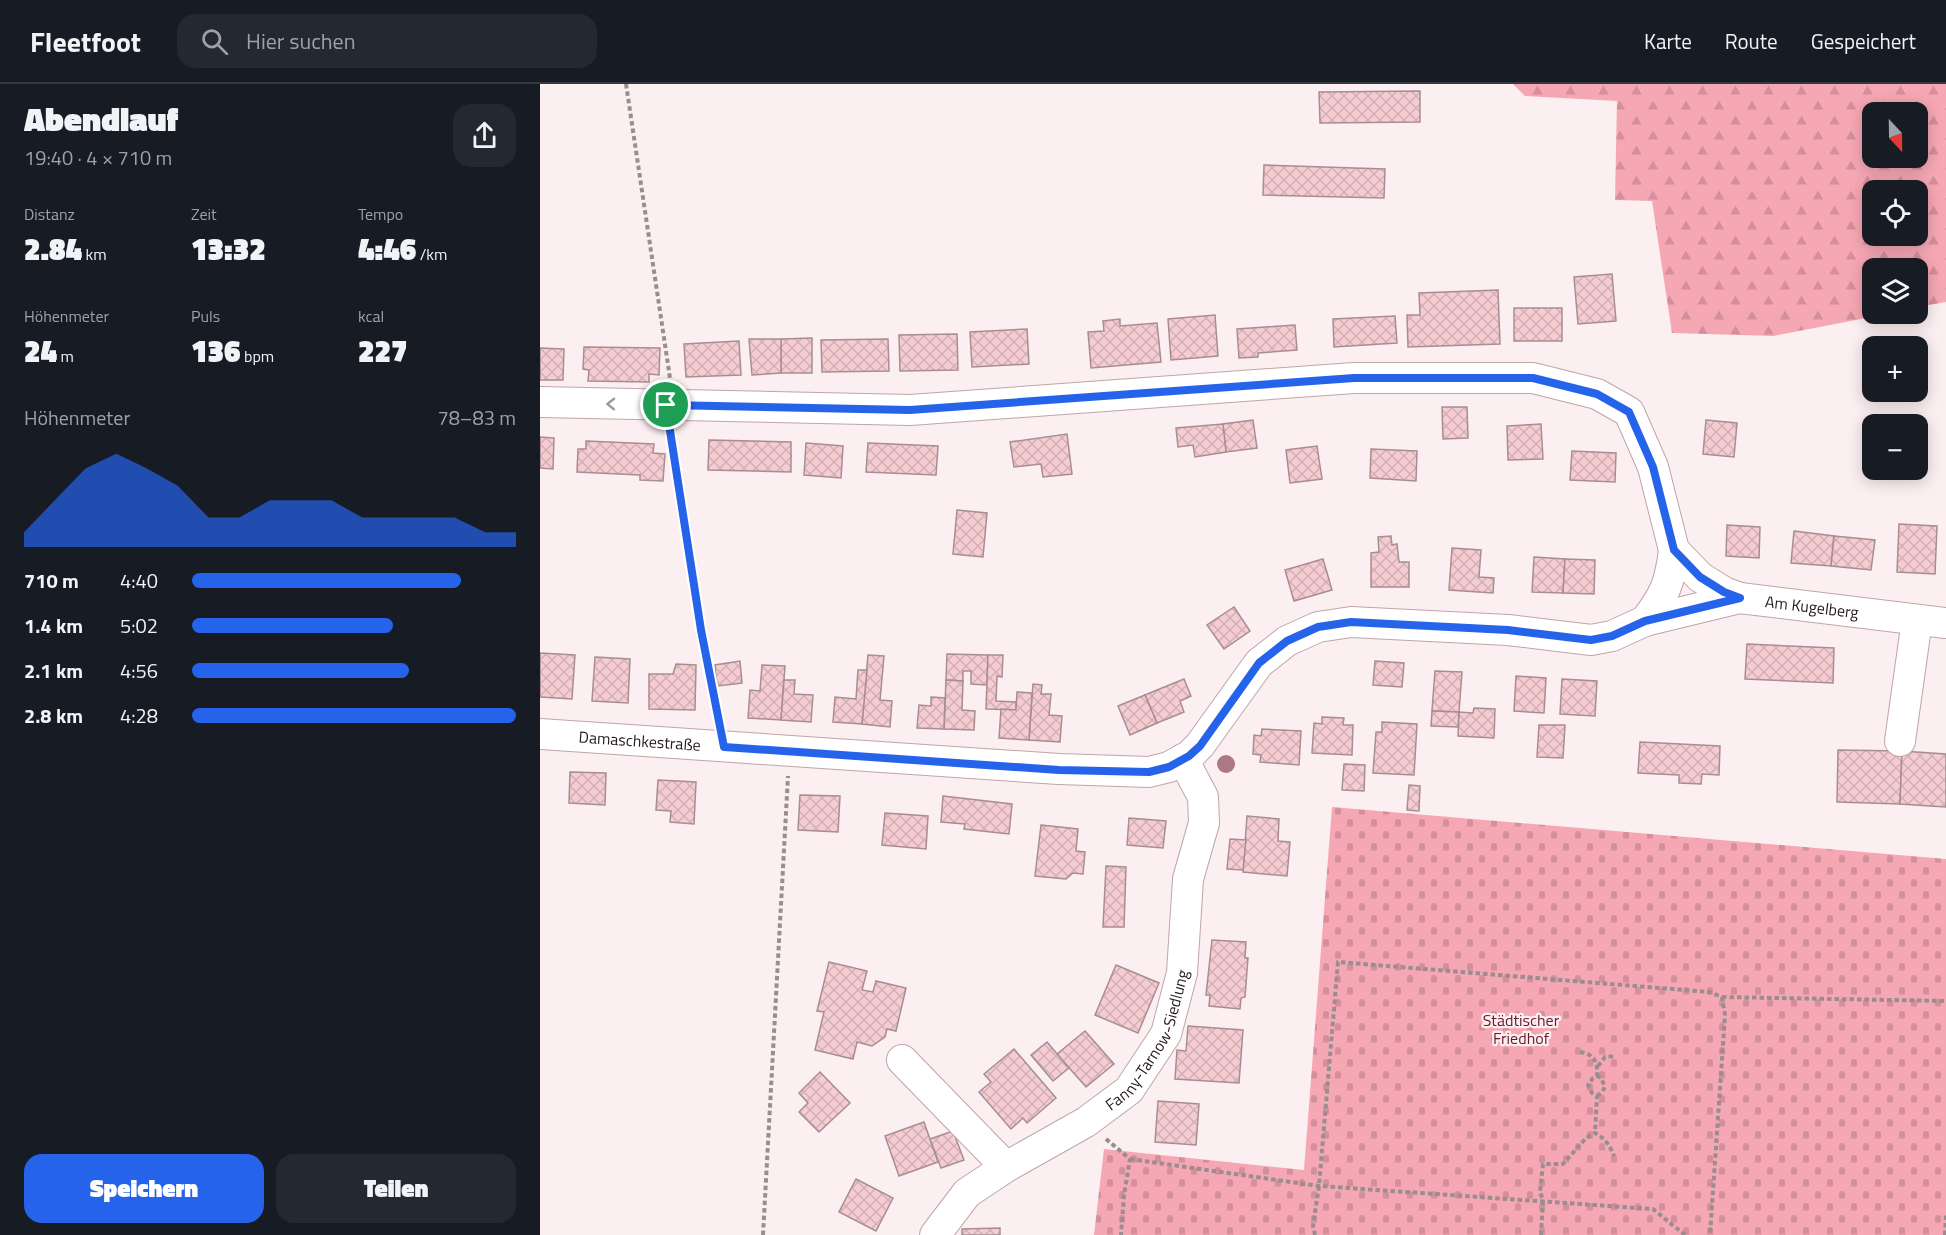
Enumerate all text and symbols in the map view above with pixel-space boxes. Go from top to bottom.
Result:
search box [177,14,597,68]
text: Fleetfoot [30,20,141,63]
text: Hier suchen [246,24,356,58]
icon: search [198,25,231,58]
text: Karte [1644,25,1692,57]
text: Route [1725,25,1778,57]
text: Gespeichert [1811,25,1916,57]
text: Abendlauf [24,94,178,144]
north arrow [1862,102,1928,168]
map controls [1862,102,1928,480]
button: share [453,104,516,167]
text: 19:40 · 4 × 710 m [24,142,172,173]
button: locate [1862,180,1928,246]
text: Distanz [24,202,75,226]
text: Zeit [191,202,217,226]
text: Tempo [358,202,403,226]
text: 2.84 [24,226,82,272]
text: 13:32 [191,226,266,272]
text: 4:46 [358,226,416,272]
text: km [82,242,107,266]
text: /km [416,242,447,266]
button: layers [1862,258,1928,324]
text: Höhenmeter [24,304,109,328]
text: Puls [191,304,220,328]
text: kcal [358,304,384,328]
text: 24 [24,328,57,374]
text: 136 [191,328,241,374]
text: 227 [358,328,408,374]
button: + [1862,336,1928,402]
text: m [57,344,74,368]
text: bpm [241,344,274,368]
pin [640,379,691,430]
icon: arrive [649,388,682,421]
one-way arrow [606,397,615,410]
text: Höhenmeter [24,402,130,433]
text: 78–83 m [437,402,516,433]
button: − [1862,414,1928,480]
text: 710 m [24,565,79,596]
text: 4:40 [120,565,158,596]
street label: Am Kugelberg [1764,589,1860,624]
text: 1.4 km [24,610,83,641]
text: 5:02 [120,610,158,641]
text: 2.1 km [24,655,83,686]
text: 4:56 [120,655,158,686]
text: 2.8 km [24,700,83,731]
text: 4:28 [120,700,158,731]
street label: Damaschkestraße [578,725,702,757]
street label: Fanny-Tarnow-Siedlung [1100,967,1194,1116]
park label: Städtischer Friedhof [1483,1008,1560,1050]
button: Speichern [24,1154,264,1223]
button: Teilen [276,1154,516,1223]

